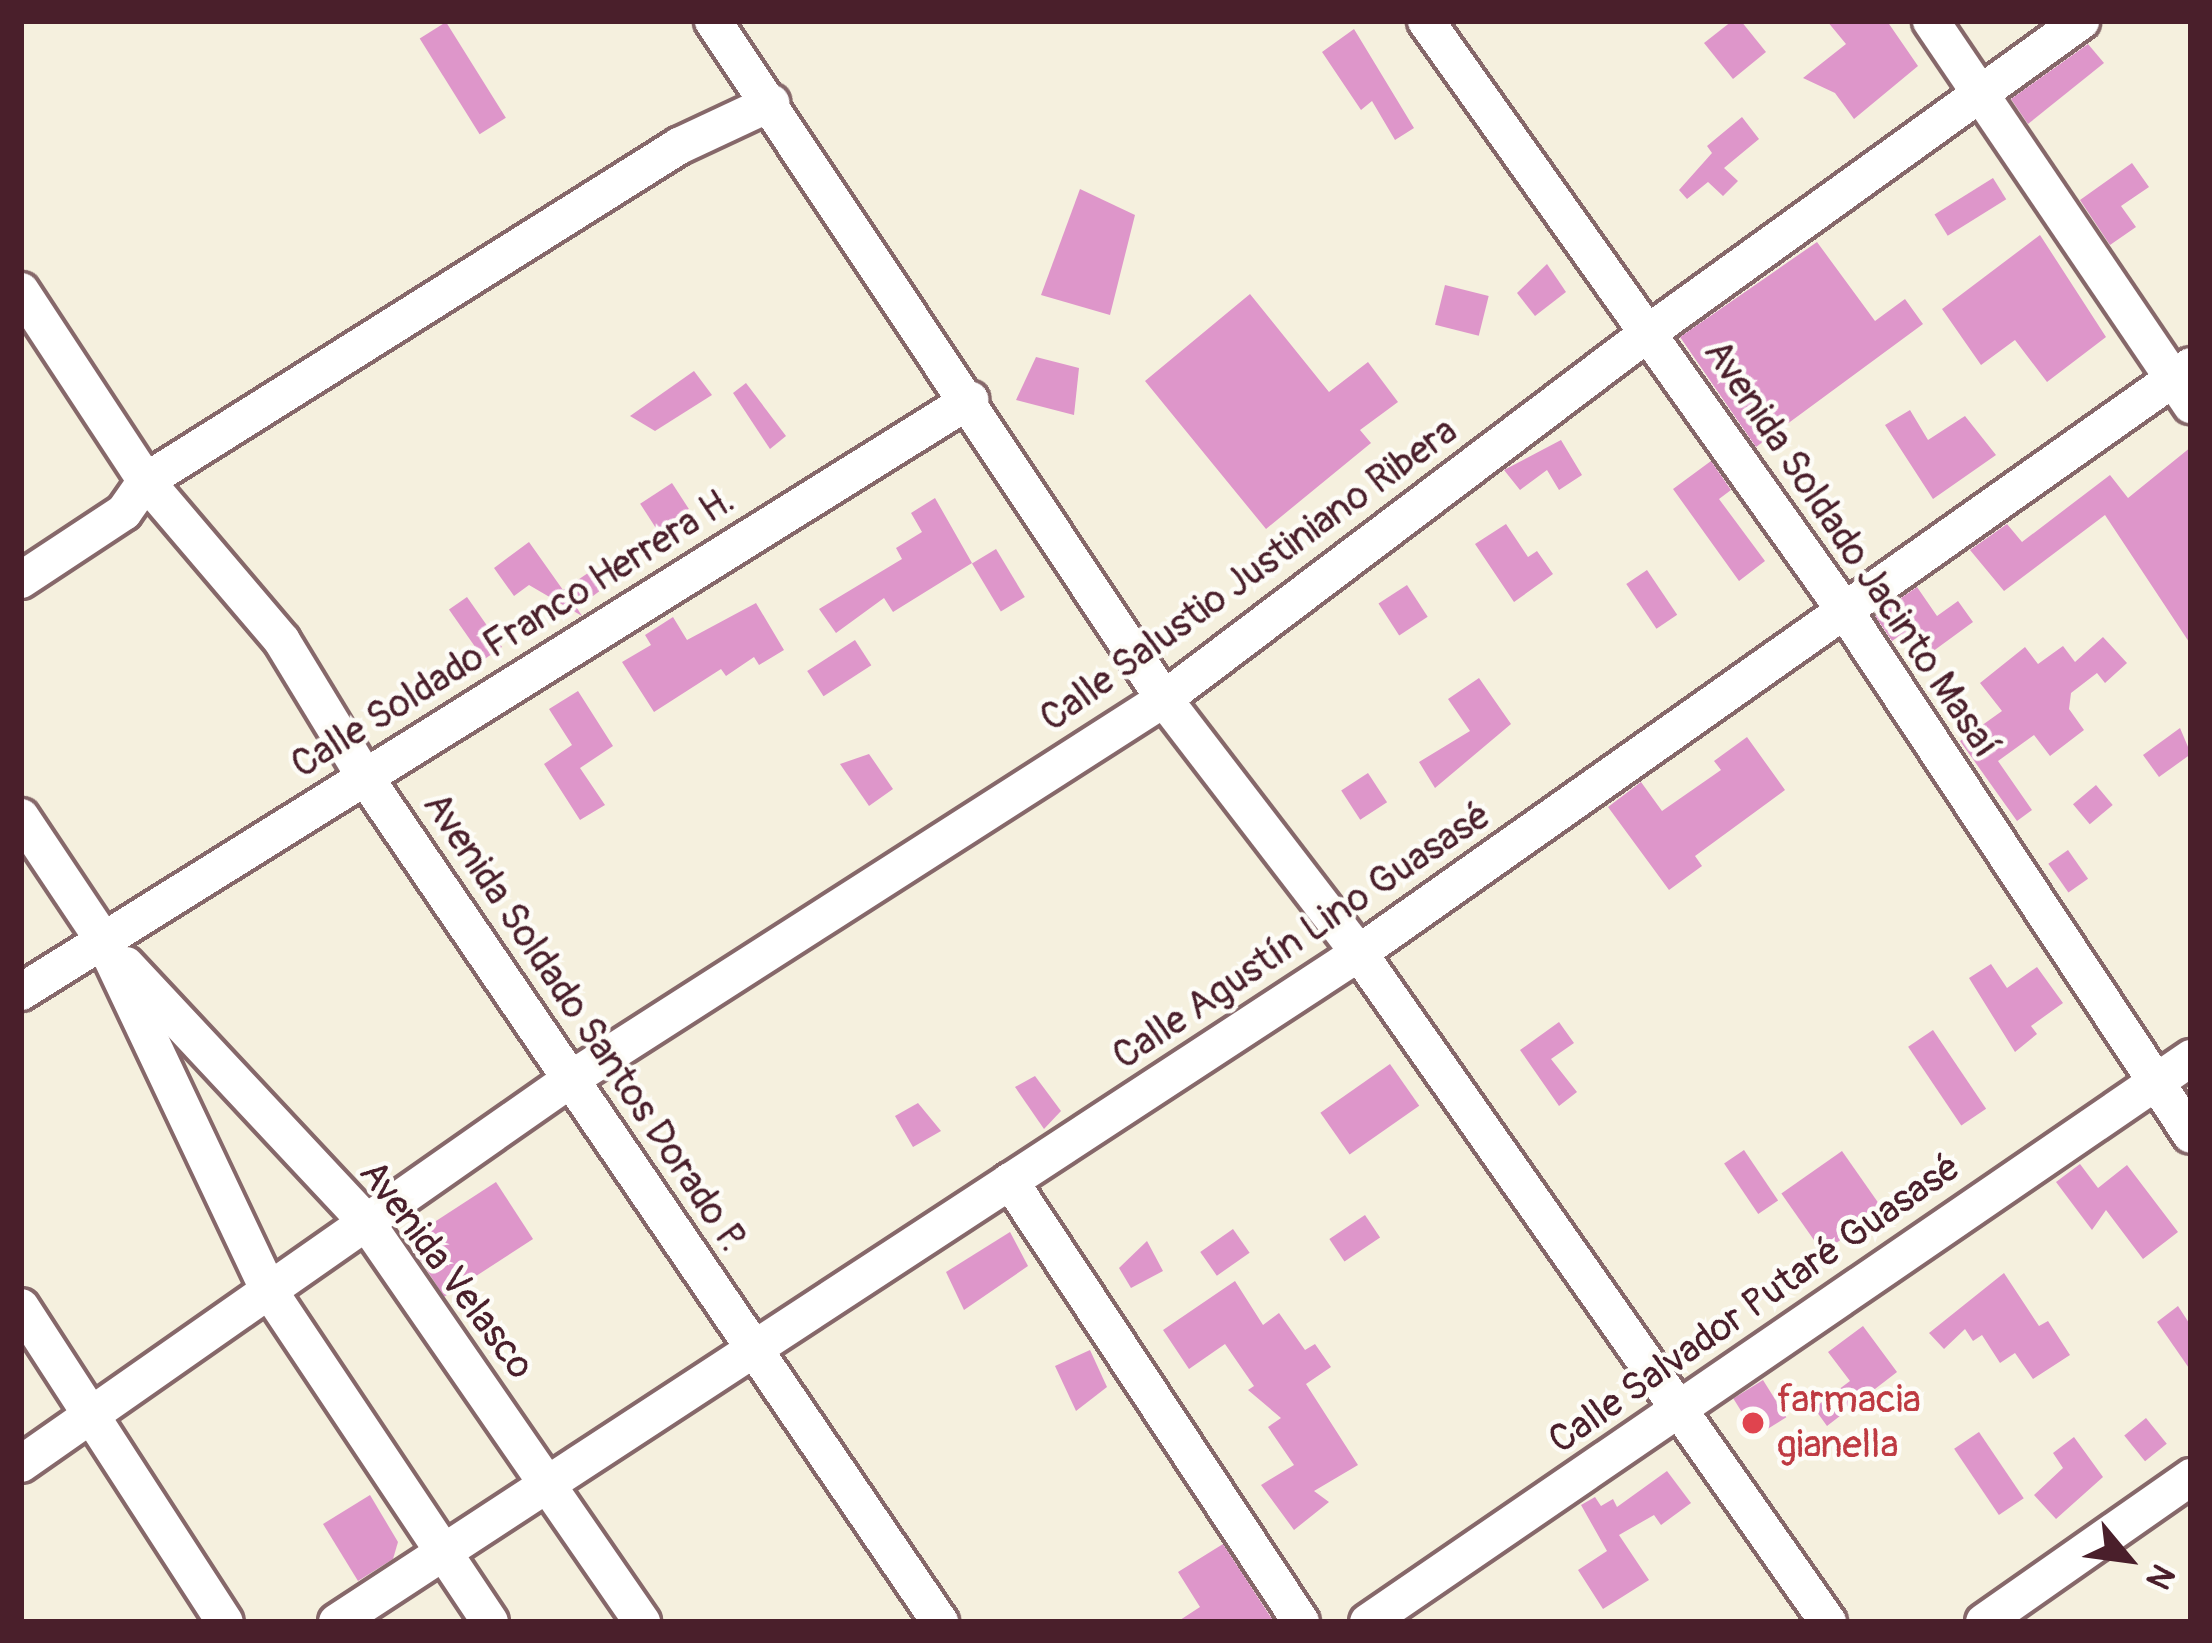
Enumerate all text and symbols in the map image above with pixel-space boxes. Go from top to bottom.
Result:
street label: Avenida Soldado Jacinto Masaí [1693,331,2009,767]
street label: Calle Salustio Justiniano Ribera [1031,408,1467,742]
street label: Calle Soldado Franco Herrera H. [283,477,743,789]
street label: Avenida Soldado Santos Dorado P. [413,784,755,1260]
street label: Calle Agustín Lino Guasasé [1104,792,1500,1080]
street label: Calle Salvador Putaré Guasasé [1540,1144,1970,1464]
street label: Avenida Velasco [349,1151,543,1389]
place label: farmacia gianella [1777,1378,1921,1469]
marker: farmacia gianella [1740,1410,1766,1436]
north arrow [2068,1499,2188,1619]
text: N [2137,1557,2183,1596]

